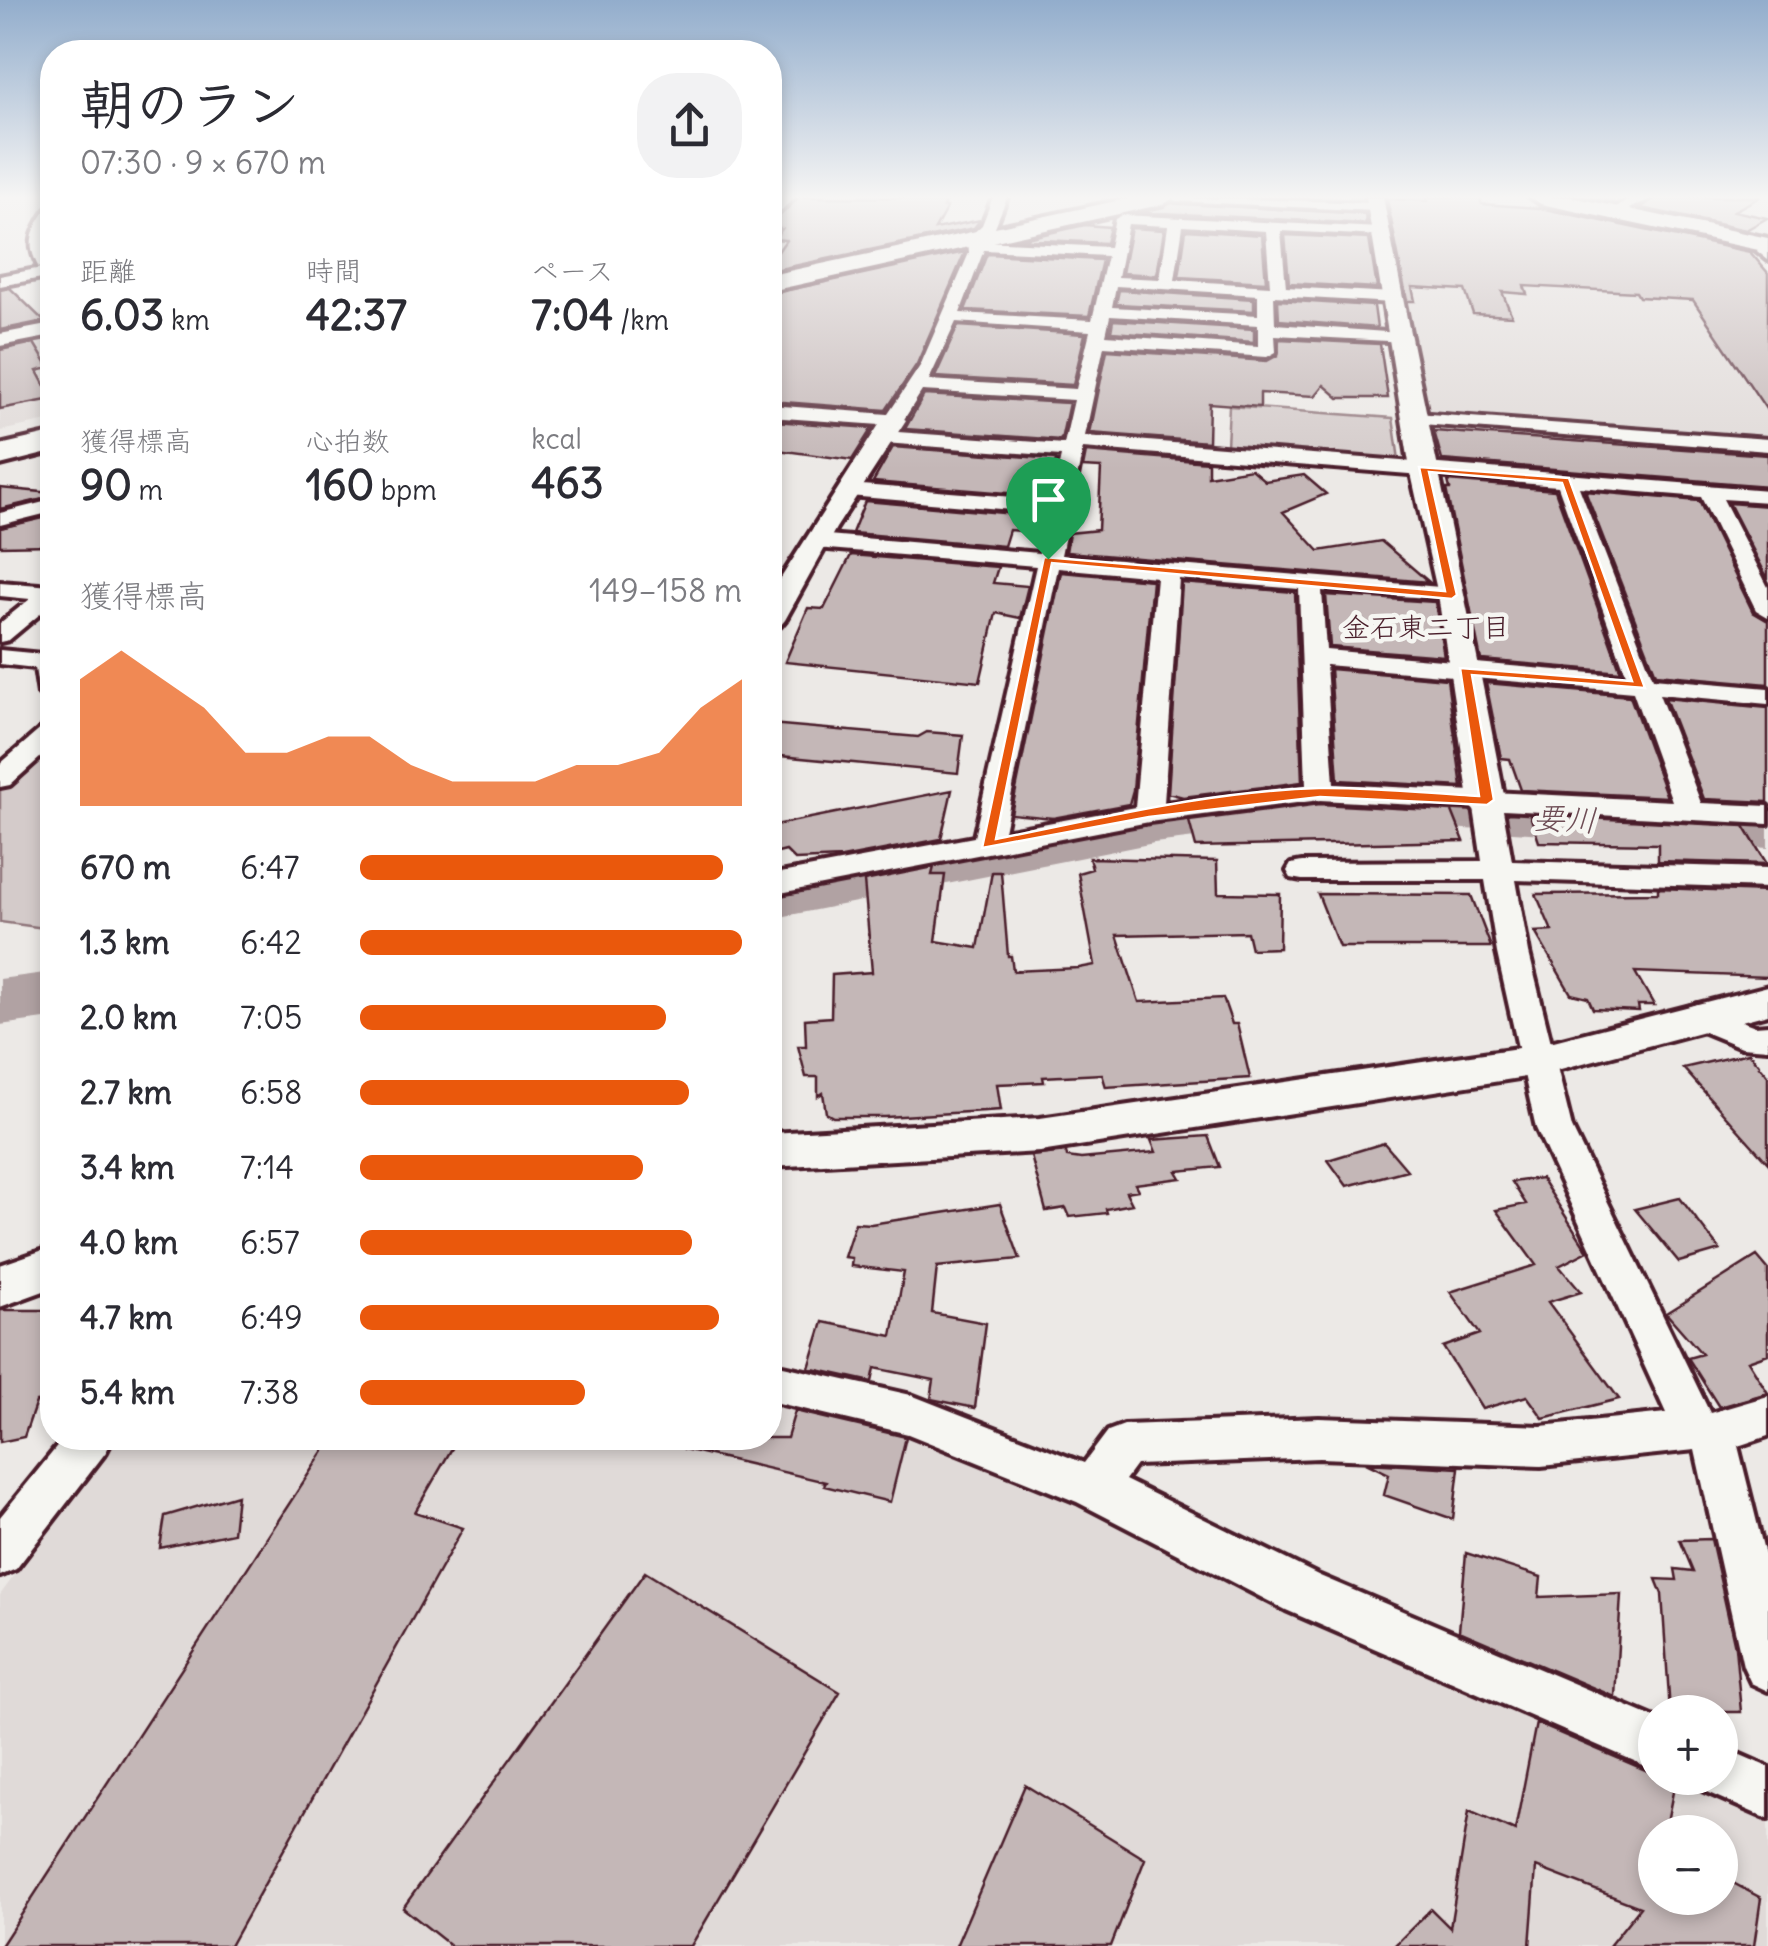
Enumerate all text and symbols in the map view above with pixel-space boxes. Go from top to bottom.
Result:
text: 朝のラン [80,70,300,139]
button: share [637,73,742,178]
text: 07:30 · 9 × 670 m [80,142,326,183]
text: 距離 [80,253,136,289]
text: 時間 [306,253,362,289]
text: ペース [531,253,614,289]
text: 6.03 [80,289,164,341]
text: 42:37 [306,289,407,341]
text: 7:04 [531,289,613,341]
text: km [164,302,210,338]
text: /km [613,302,669,338]
text: kcal [531,421,582,457]
text: 獲得標高 [80,423,192,459]
text: 心拍数 [306,423,390,459]
text: 463 [531,457,604,509]
pin [1006,457,1091,560]
text: 90 [80,459,132,511]
text: 160 [306,459,374,511]
text: m [132,472,163,508]
text: bpm [374,472,437,508]
icon: arrive [1021,472,1076,527]
text: 149–158 m [589,570,742,611]
text: 獲得標高 [80,575,208,616]
district label: 金石東二丁目 [1342,609,1510,645]
water label: 要川 [1532,796,1598,841]
text: 670 m [80,847,171,888]
text: 6:47 [240,847,300,888]
text: 1.3 km [80,922,170,963]
text: 6:42 [240,922,302,963]
text: 2.0 km [80,997,177,1038]
text: 7:05 [240,997,302,1038]
text: 2.7 km [80,1072,172,1113]
text: 6:58 [240,1072,303,1113]
text: 3.4 km [80,1147,175,1188]
text: 7:14 [240,1147,294,1188]
text: 4.0 km [80,1222,178,1263]
text: 6:57 [240,1222,300,1263]
text: 4.7 km [80,1297,173,1338]
text: 6:49 [240,1297,303,1338]
text: 5.4 km [80,1372,175,1413]
text: 7:38 [240,1372,300,1413]
map controls [1638,1695,1738,1915]
button: + [1638,1695,1738,1795]
button: − [1638,1815,1738,1915]

